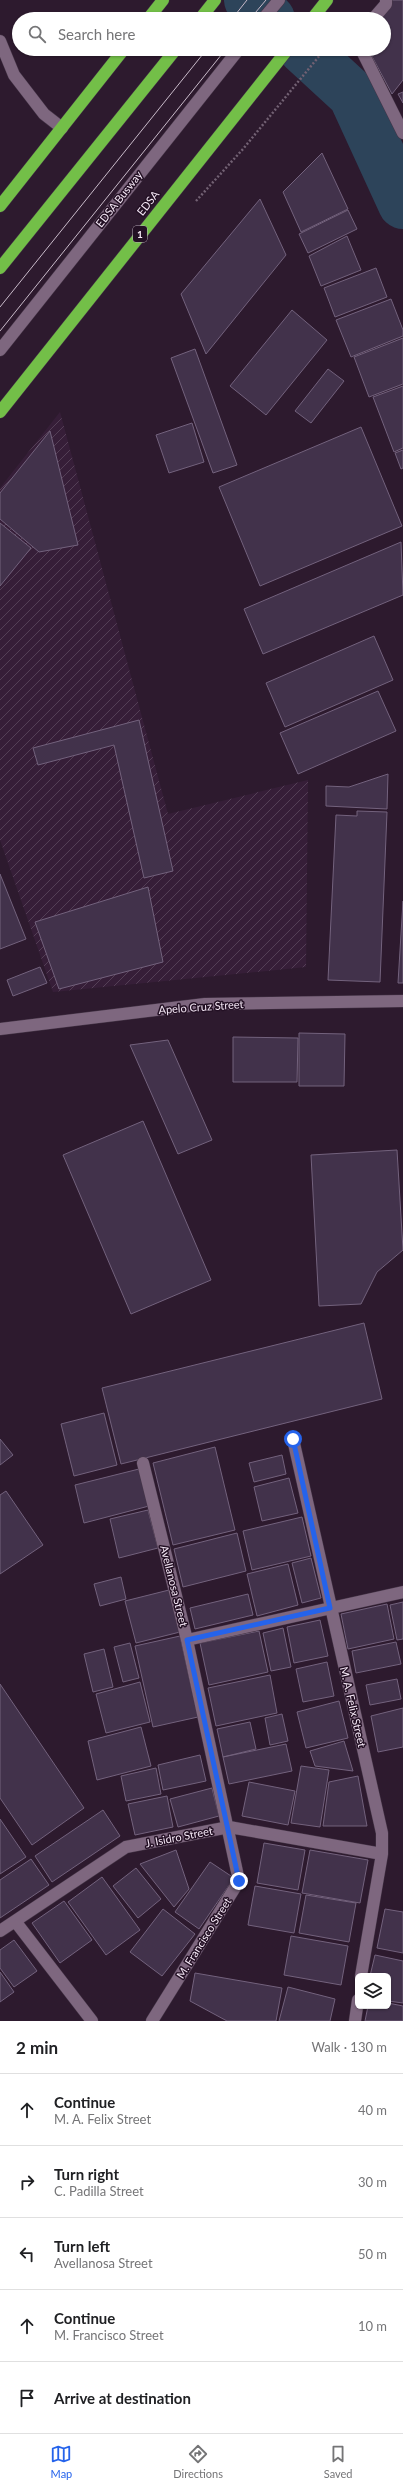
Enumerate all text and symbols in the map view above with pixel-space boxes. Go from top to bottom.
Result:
search box [12,12,391,56]
icon: search [26,23,48,45]
text: Search here [58,25,135,43]
street label: EDSA Busway [93,168,145,229]
street label: EDSA [134,187,162,218]
road number: 1 [133,226,147,242]
street label: Apelo Cruz Street [158,997,244,1016]
route start [284,1430,302,1448]
street label: Avellanosa Street [158,1544,191,1628]
street label: M. A. Felix Street [338,1665,369,1748]
street label: J. Isidro Street [144,1824,214,1849]
route end [230,1872,248,1890]
street label: M. Francisco Street [173,1895,234,1981]
map controls [355,1973,391,2009]
button: layers [355,1973,391,2009]
text: 2 min [16,2037,58,2058]
text: Walk · 130 m [311,2039,387,2055]
text: Continue [54,2093,115,2111]
icon: ahead [16,2099,38,2121]
text: 40 m [358,2102,387,2118]
text: M. A. Felix Street [54,2111,151,2127]
text: Turn right [54,2165,119,2183]
icon: right [16,2171,38,2193]
text: 30 m [358,2174,387,2190]
text: C. Padilla Street [54,2183,144,2199]
text: Turn left [54,2237,110,2255]
icon: left [16,2243,38,2265]
text: 50 m [358,2246,387,2262]
text: Avellanosa Street [54,2255,153,2271]
text: Continue [54,2309,115,2327]
icon: ahead [16,2315,38,2337]
text: 10 m [358,2318,387,2334]
text: M. Francisco Street [54,2327,164,2343]
icon: arrive [16,2387,38,2409]
text: Arrive at destination [54,2389,191,2407]
tab: Map [50,2443,72,2480]
tab: Directions [173,2443,223,2480]
tab: Saved [324,2443,353,2480]

